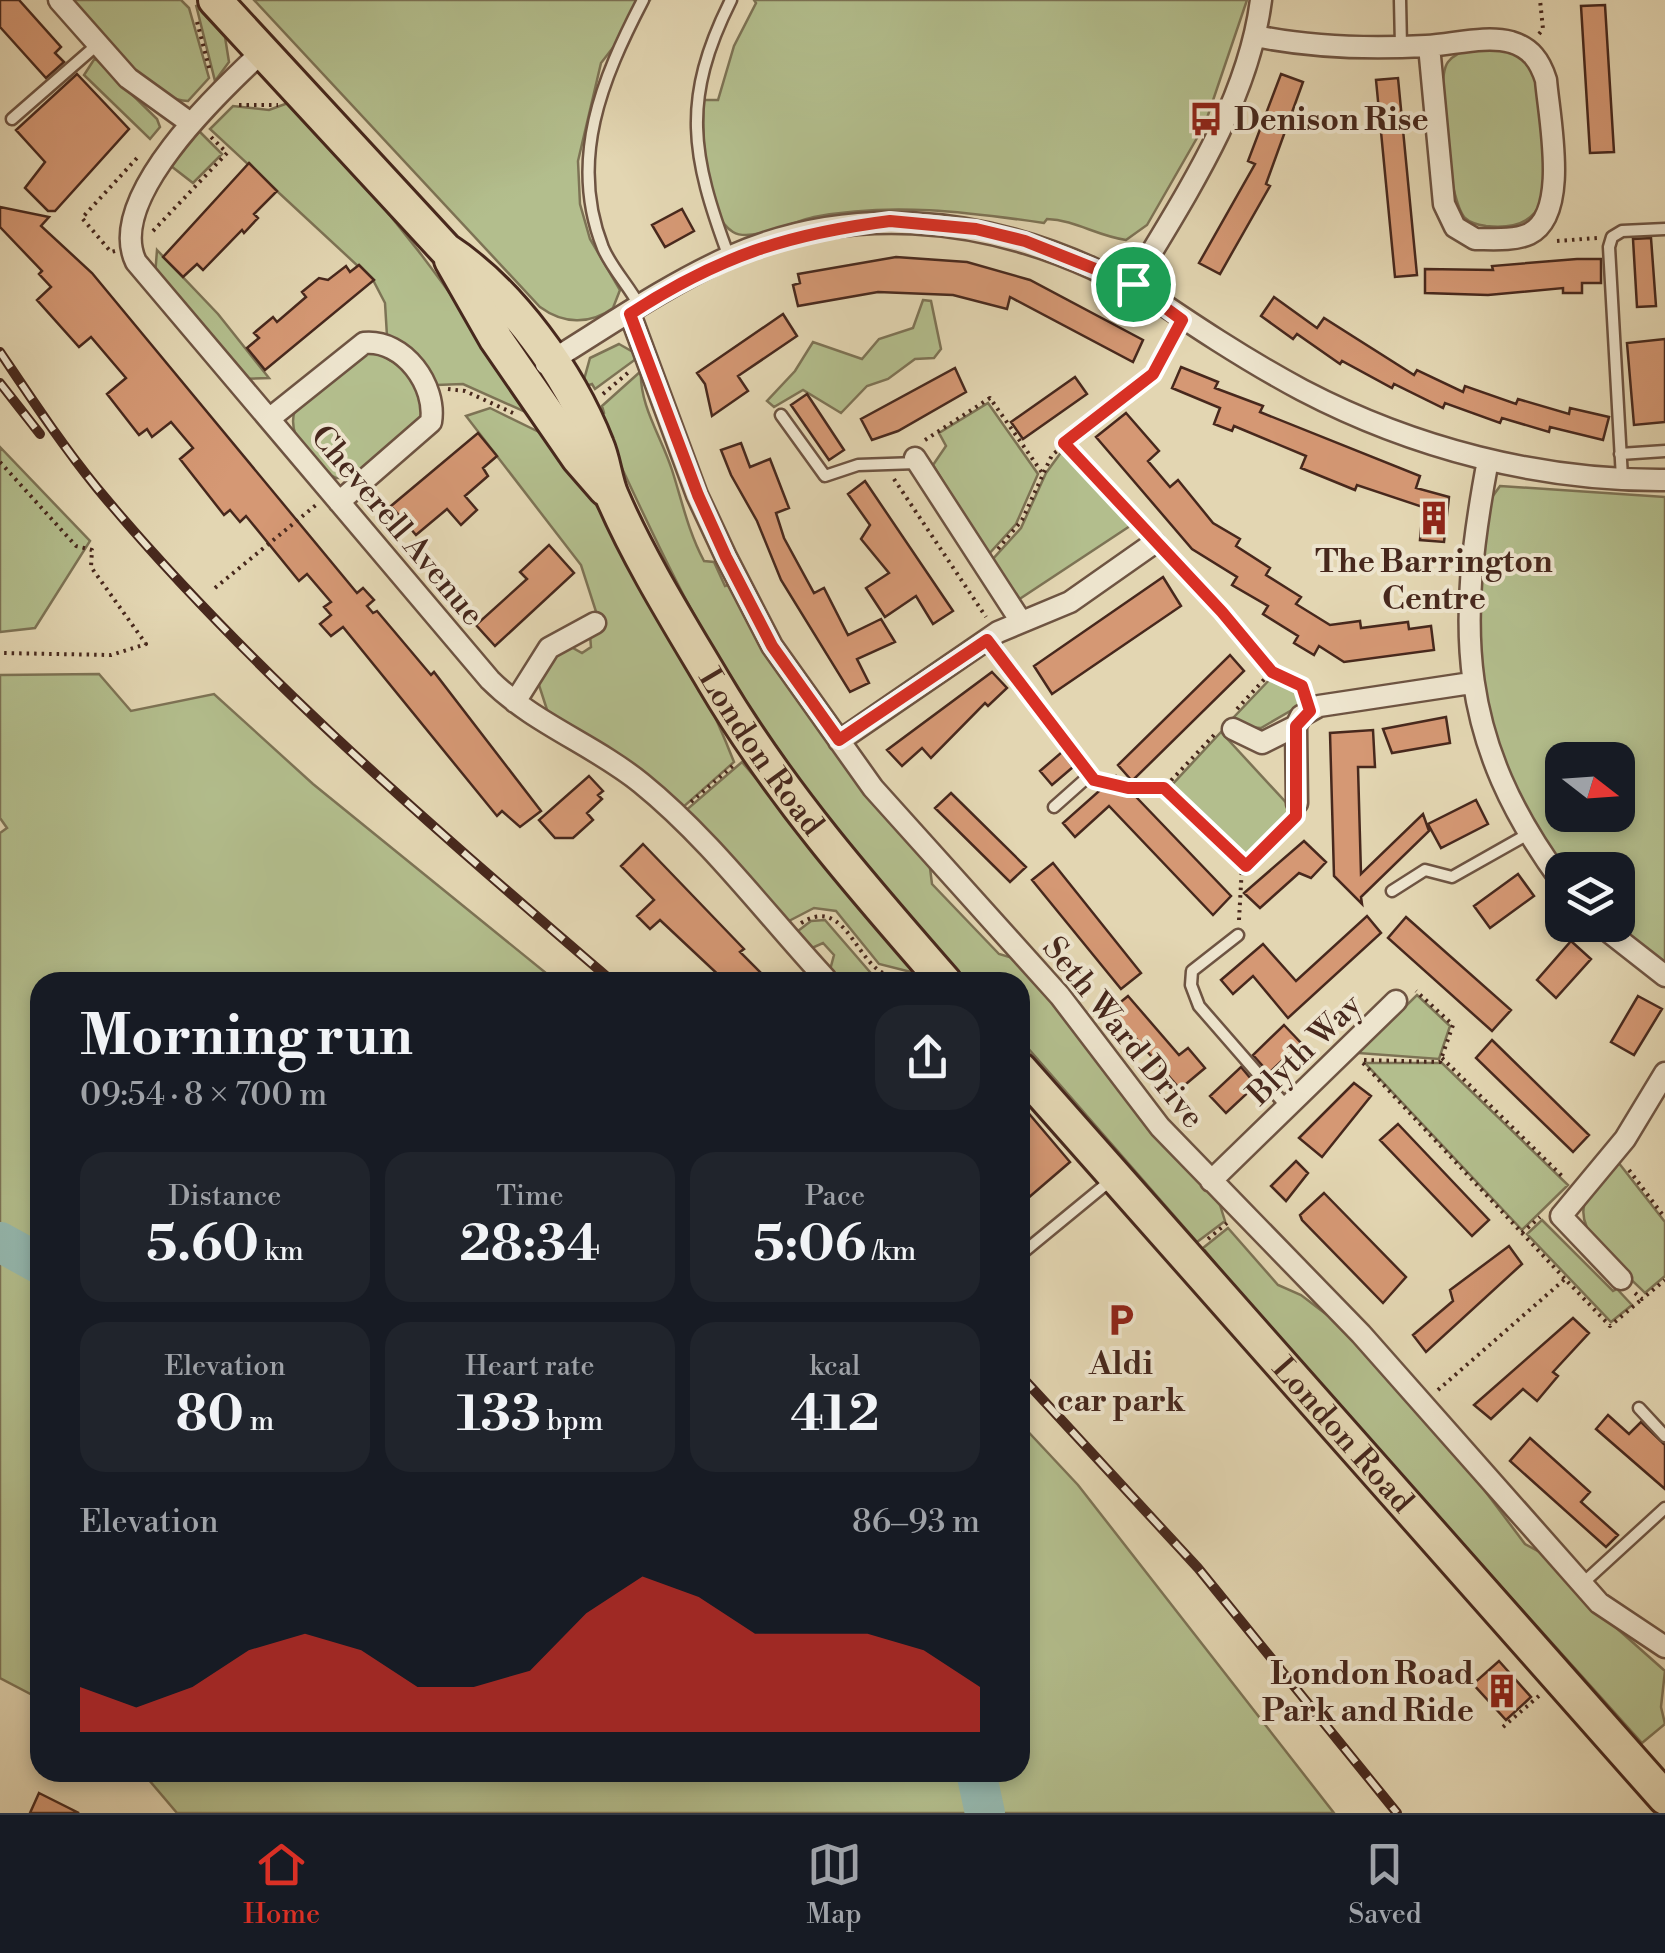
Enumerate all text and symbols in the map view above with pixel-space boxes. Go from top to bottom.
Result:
bus stop icon: Denison Rise [1187,100,1225,138]
place label: Denison Rise [1234,100,1429,140]
pin [1091,242,1176,327]
icon: arrive [1106,257,1161,312]
street label: Cheverell Avenue [302,417,493,634]
building icon: The Barrington Centre [1415,499,1453,537]
place label: The Barrington Centre [1315,542,1553,619]
street label: London Road [689,661,832,844]
north arrow [1545,742,1635,832]
map controls [1545,742,1635,942]
button: layers [1545,852,1635,942]
street label: Seth Ward Drive [1034,929,1213,1136]
street label: Blyth Way [1238,985,1371,1115]
text: Morning run [80,1003,413,1072]
button: share [875,1005,980,1110]
text: 09:54 · 8 × 700 m [80,1075,327,1115]
text: Distance [169,1179,281,1214]
text: Time [496,1179,564,1214]
text: Pace [805,1179,865,1214]
text: 5.60 [146,1214,259,1276]
text: 28:34 [459,1214,601,1276]
text: 5:06 [754,1214,866,1276]
text: km [259,1234,304,1269]
text: /km [866,1234,916,1269]
parking icon: Aldi car park [1102,1301,1140,1339]
place label: Aldi car park [1057,1344,1186,1421]
text: Elevation [164,1349,286,1384]
text: Heart rate [465,1349,595,1384]
text: kcal [810,1349,860,1384]
street label: London Road [1263,1349,1422,1521]
text: 80 [176,1384,244,1446]
text: 133 [457,1384,541,1446]
text: 412 [790,1384,880,1446]
text: m [244,1404,274,1439]
text: bpm [541,1404,603,1439]
text: Elevation [80,1502,219,1542]
text: 86–93 m [852,1502,980,1542]
place label: London Road Park and Ride [1262,1654,1474,1731]
building icon: London Road Park and Ride [1483,1672,1521,1710]
tab: Home [243,1837,320,1932]
tab: Map [807,1837,862,1932]
tab: Saved [1348,1837,1422,1932]

